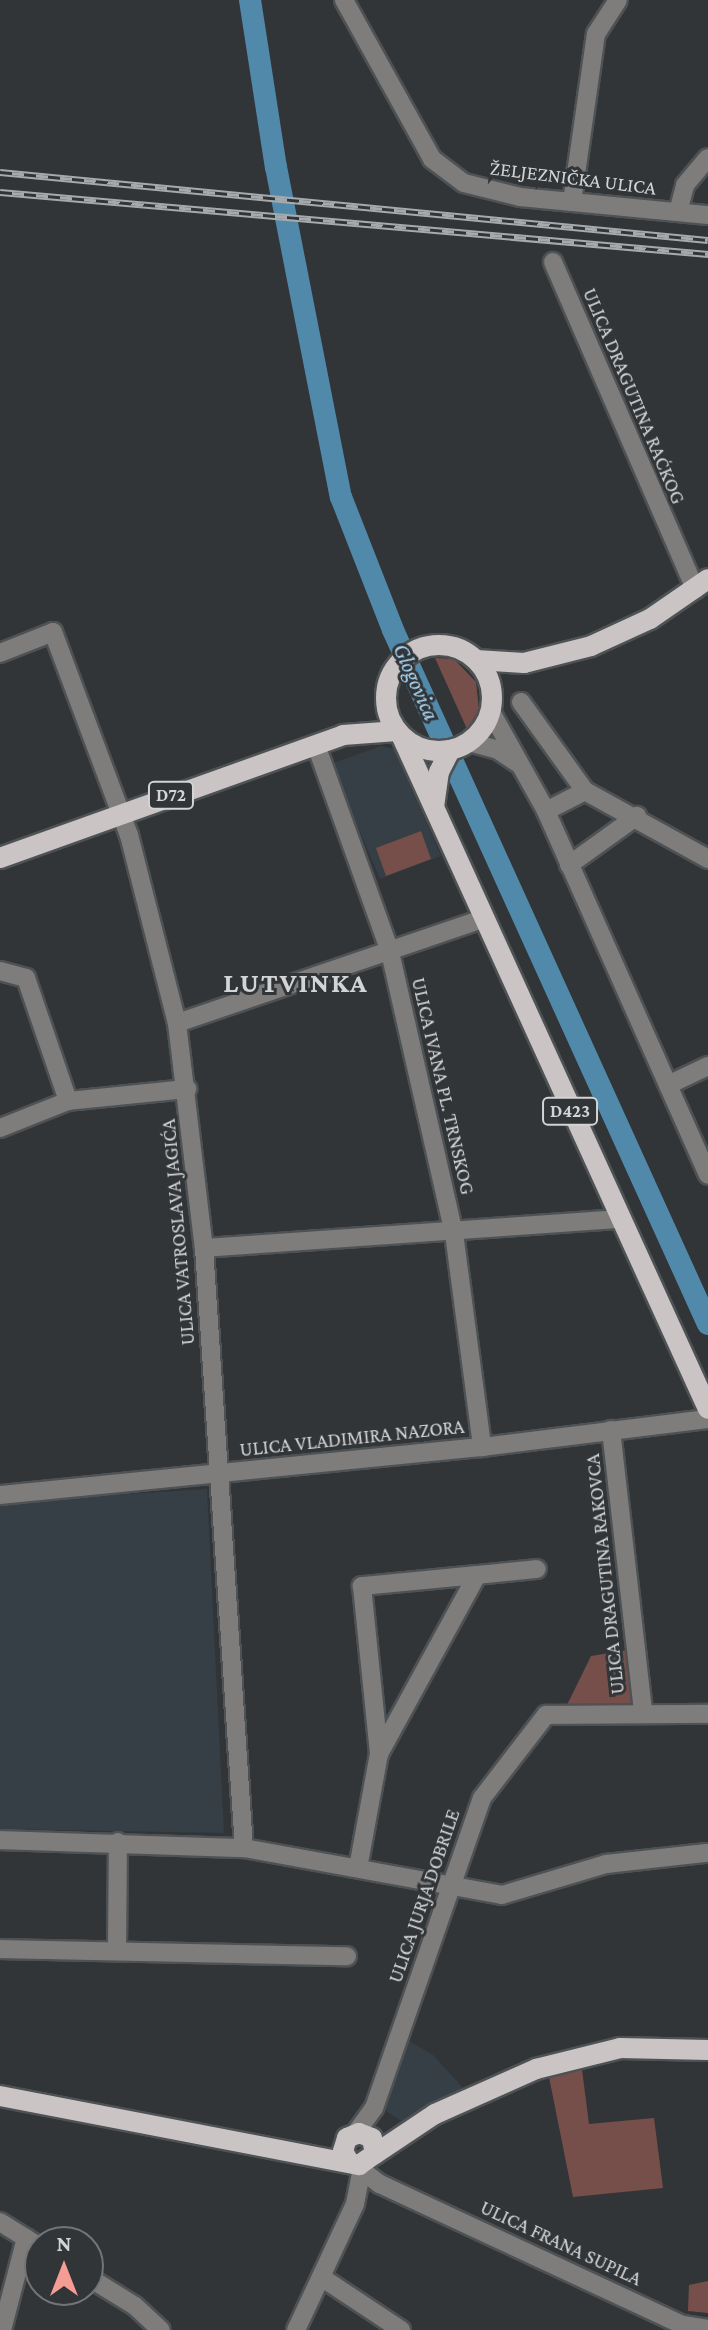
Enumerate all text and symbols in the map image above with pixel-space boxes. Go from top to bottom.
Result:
street label: ŽELJEZNIČKA ULICA [488,156,658,200]
street label: ULICA DRAGUTINA RAĆKOG [578,284,690,508]
water label: Glogovica [387,640,445,724]
road number: D72 [147,781,195,809]
district label: LUTVINKA [223,966,369,1000]
street label: ULICA IVANA PL. TRNSKOG [406,975,480,1197]
road number: D423 [542,1097,598,1125]
street label: ULICA VATROSLAVA JAGIĆA [156,1118,200,1346]
street label: ULICA VLADIMIRA NAZORA [238,1414,466,1462]
street label: ULICA DRAGUTINA RAKOVCA [580,1452,630,1696]
street label: ULICA JURJA DOBRILE [383,1806,465,1986]
street label: ULICA FRANA SUPILA [476,2195,646,2291]
north arrow [24,2226,104,2306]
text: N [57,2231,72,2256]

